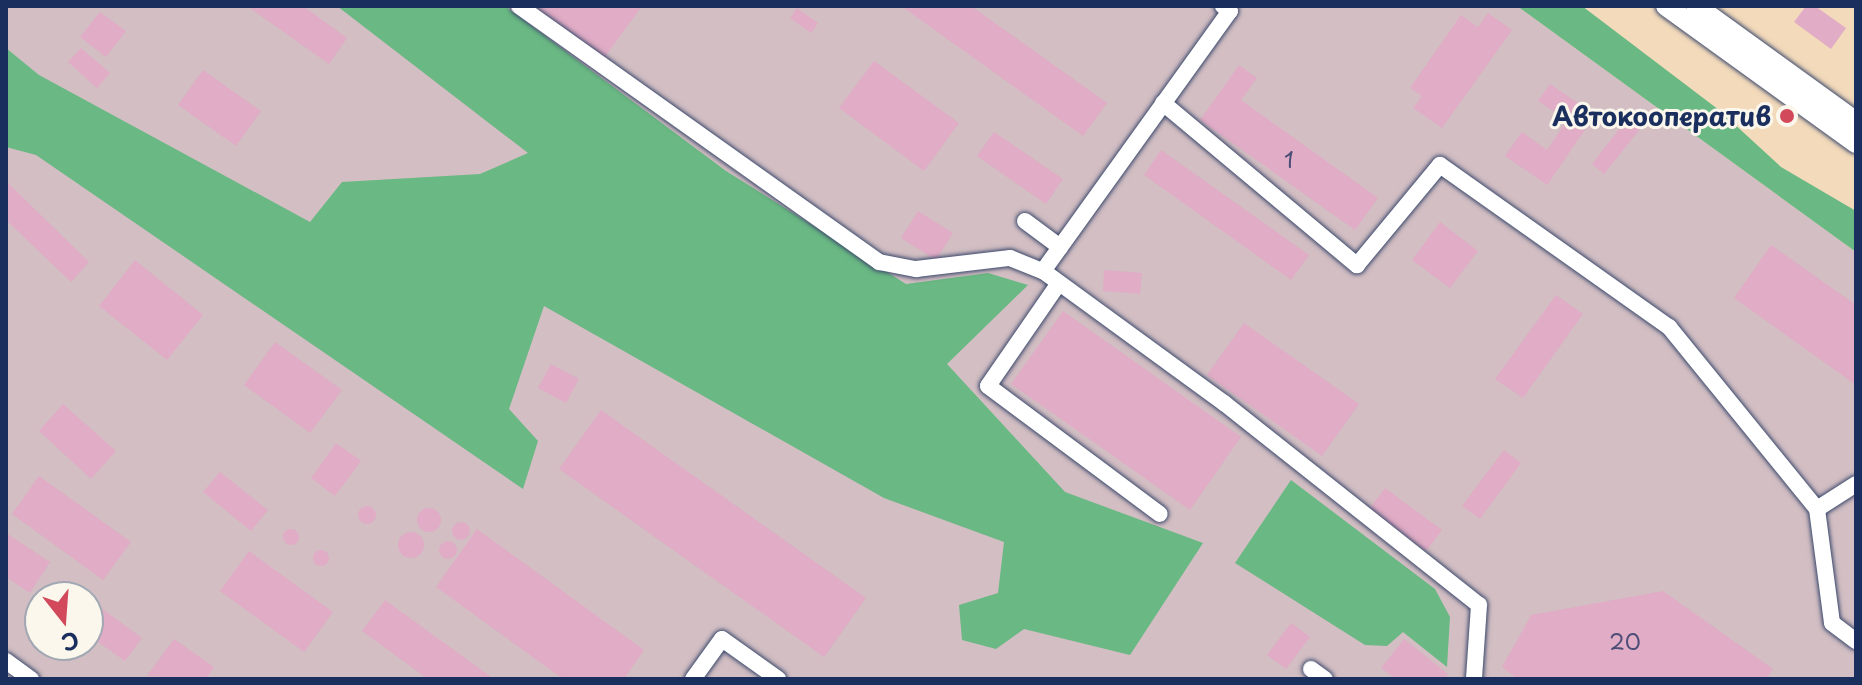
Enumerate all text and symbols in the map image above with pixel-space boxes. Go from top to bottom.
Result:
place label: Автокооператив [1552,100,1771,132]
marker: Автокооператив [1778,107,1796,125]
house number: 1 [1284,146,1294,172]
north arrow [24,581,104,661]
text: С [58,624,83,661]
house number: 20 [1609,628,1641,654]

